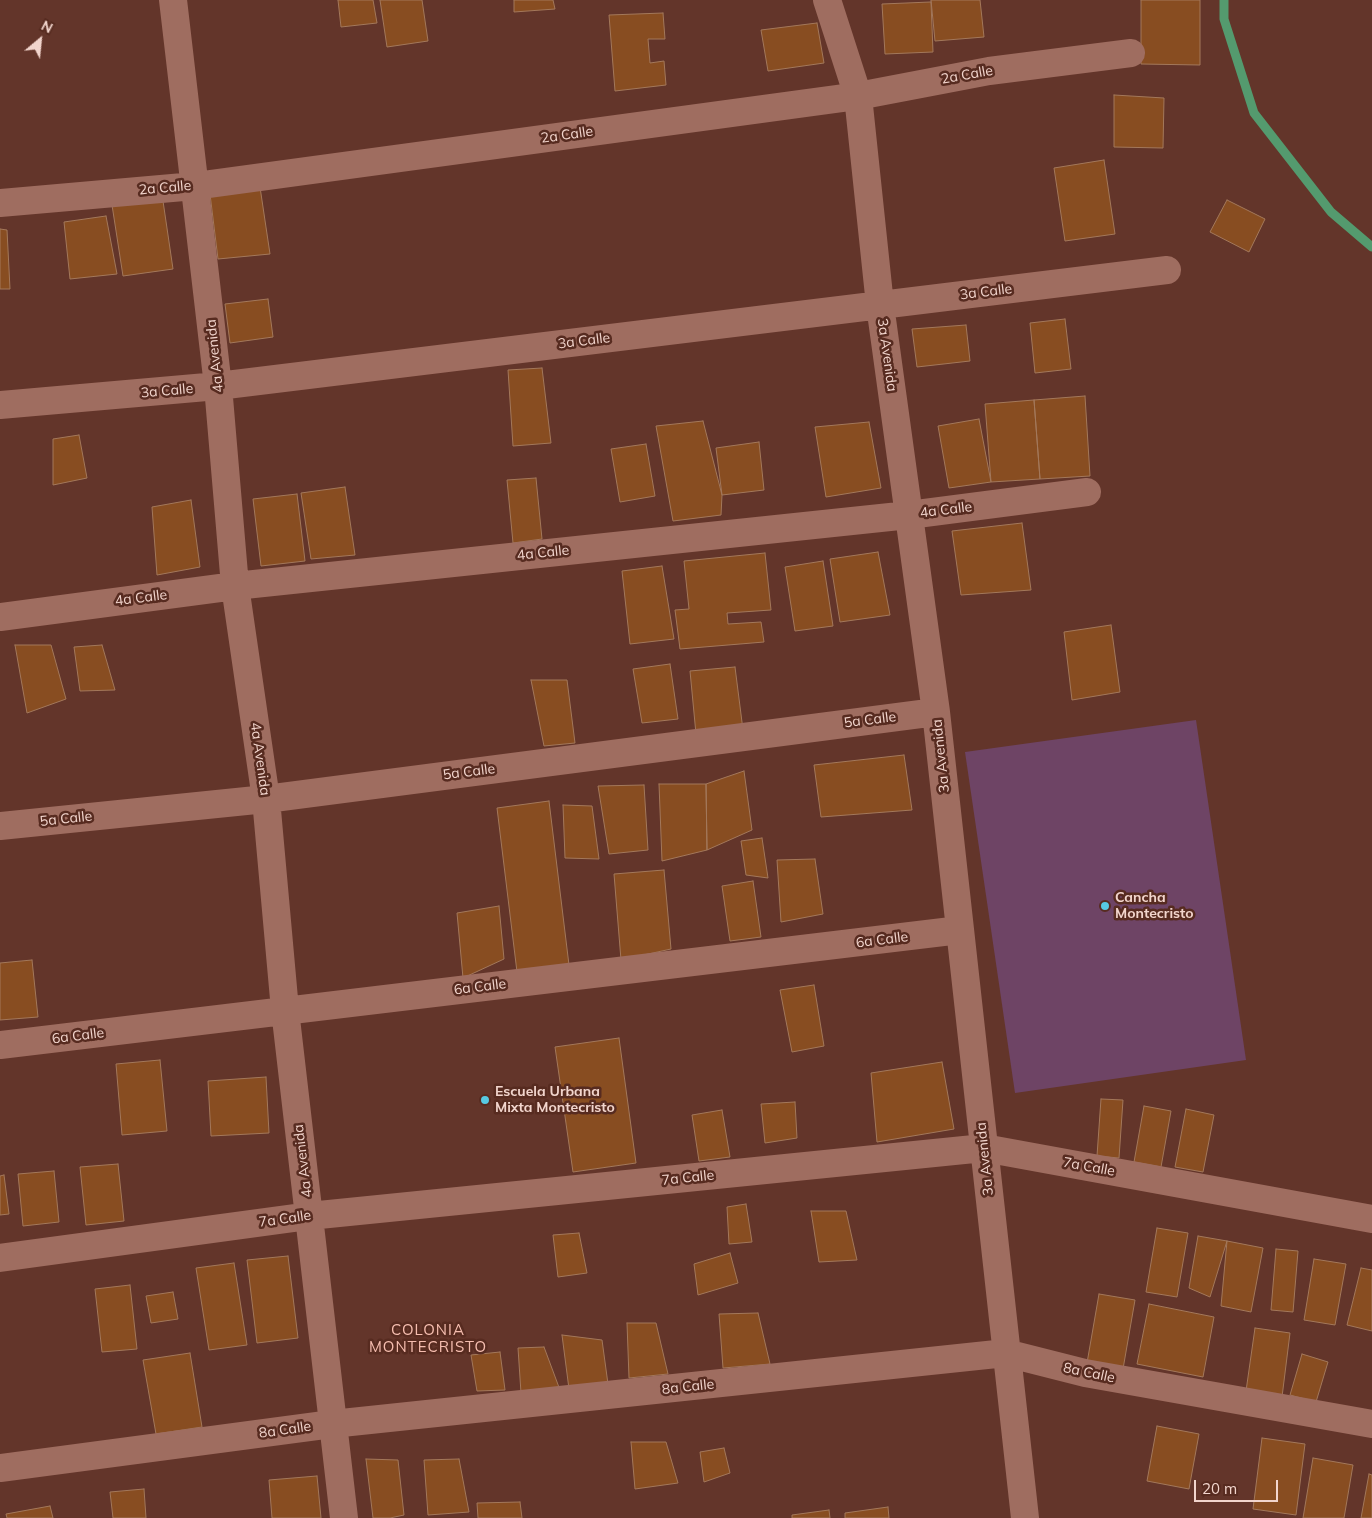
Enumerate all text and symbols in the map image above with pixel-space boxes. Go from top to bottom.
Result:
north arrow [15,15,65,65]
text: N [38,16,56,37]
street label: 2a Calle [940,62,994,88]
street label: 2a Calle [540,123,594,147]
street label: 2a Calle [138,177,192,199]
street label: 3a Calle [959,280,1013,304]
street label: 3a Avenida [874,317,900,393]
street label: 4a Avenida [203,318,227,394]
street label: 3a Calle [557,329,611,353]
street label: 3a Calle [140,380,194,402]
street label: 4a Calle [919,498,973,522]
street label: 4a Calle [516,542,570,564]
street label: 4a Calle [114,586,168,610]
street label: 5a Calle [843,708,897,732]
street label: 3a Avenida [929,718,953,794]
street label: 4a Avenida [247,721,273,797]
street label: 5a Calle [442,760,496,784]
street label: 5a Calle [39,808,93,830]
place label: Cancha Montecristo [1115,890,1193,922]
marker: Cancha Montecristo [1099,900,1111,912]
street label: 6a Calle [855,928,909,952]
street label: 6a Calle [453,975,507,999]
street label: 6a Calle [51,1024,105,1048]
place label: Escuela Urbana Mixta Montecristo [495,1084,615,1116]
marker: Escuela Urbana Mixta Montecristo [479,1094,491,1106]
street label: 3a Avenida [973,1121,997,1197]
street label: 4a Avenida [290,1123,316,1199]
street label: 7a Calle [1062,1154,1116,1180]
street label: 7a Calle [661,1167,715,1189]
street label: 7a Calle [258,1207,312,1231]
district label: COLONIA MONTECRISTO [368,1321,488,1356]
street label: 8a Calle [1062,1359,1116,1387]
street label: 8a Calle [661,1376,715,1398]
street label: 8a Calle [258,1418,312,1442]
scale bar [1197,1470,1281,1502]
text: 20 m [1202,1479,1237,1498]

